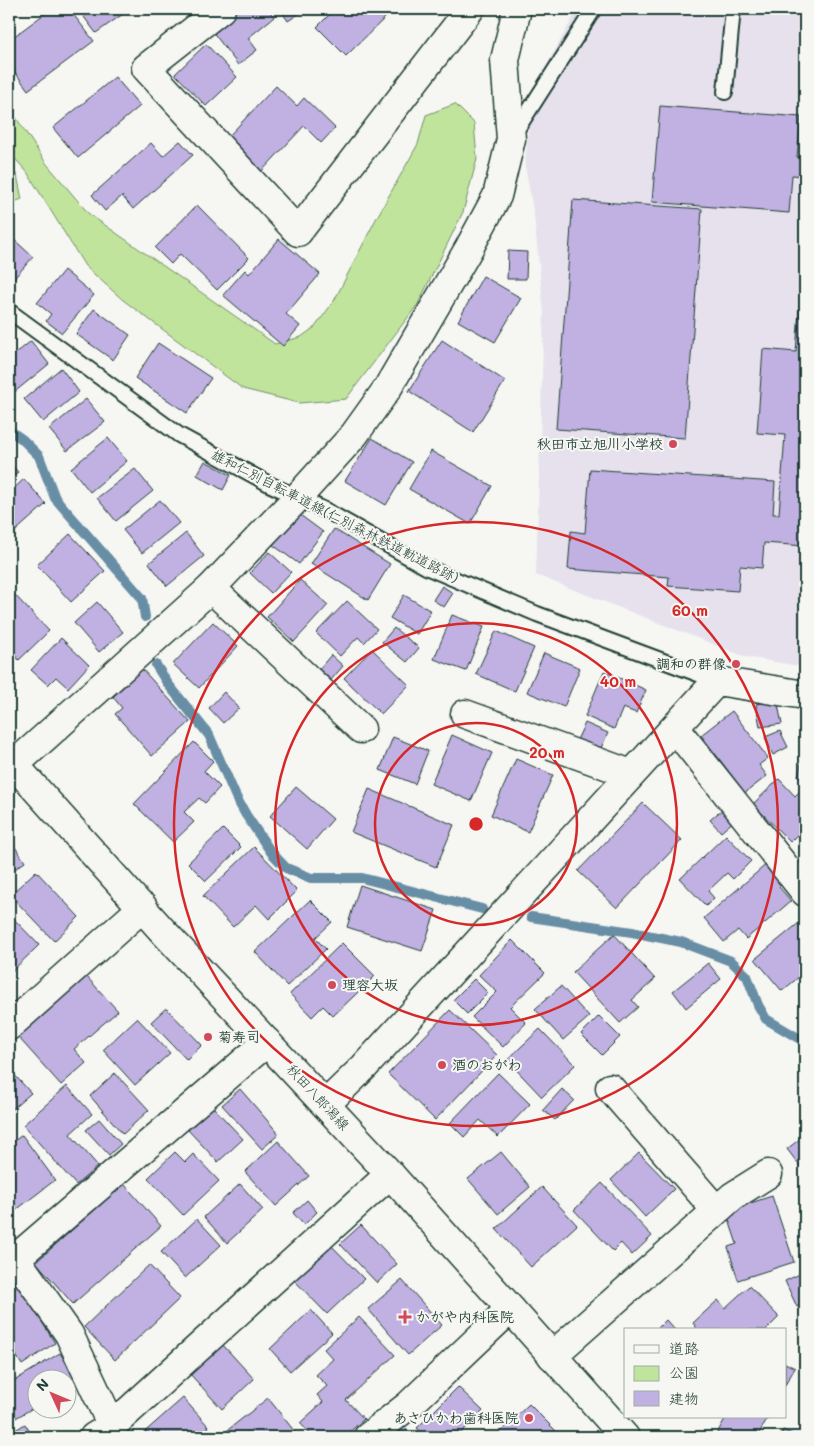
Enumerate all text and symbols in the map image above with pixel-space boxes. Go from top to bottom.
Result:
place label: 秋田市立旭川小学校 [537,434,663,453]
marker: 秋田市立旭川小学校 [667,438,679,450]
street label: 雄和仁別自転車道線(仁別森林鉄道軌道路跡) [208,445,462,587]
text: 60 m [672,600,708,620]
place label: 調和の群像 [656,654,726,673]
marker: 調和の群像 [730,658,742,670]
text: 40 m [600,671,636,691]
text: 20 m [529,742,565,762]
centre of rings [467,815,485,833]
place label: 理容大坂 [342,975,398,994]
marker: 理容大坂 [326,979,338,991]
place label: 菊寿司 [218,1027,260,1046]
marker: 菊寿司 [202,1031,214,1043]
place label: 酒のおがわ [452,1055,522,1074]
street label: 秋田八郎潟線 [283,1059,354,1134]
marker: 酒のおがわ [436,1059,448,1071]
place label: かがや内科医院 [416,1307,514,1326]
marker: かがや内科医院 [398,1310,412,1324]
legend [624,1328,786,1418]
text: 道路 [669,1338,699,1358]
text: 公園 [669,1362,699,1382]
north arrow [28,1368,78,1418]
text: N [32,1374,53,1395]
text: 建物 [669,1388,699,1408]
place label: あさひかわ歯科医院 [393,1408,519,1427]
marker: あさひかわ歯科医院 [523,1412,535,1424]

